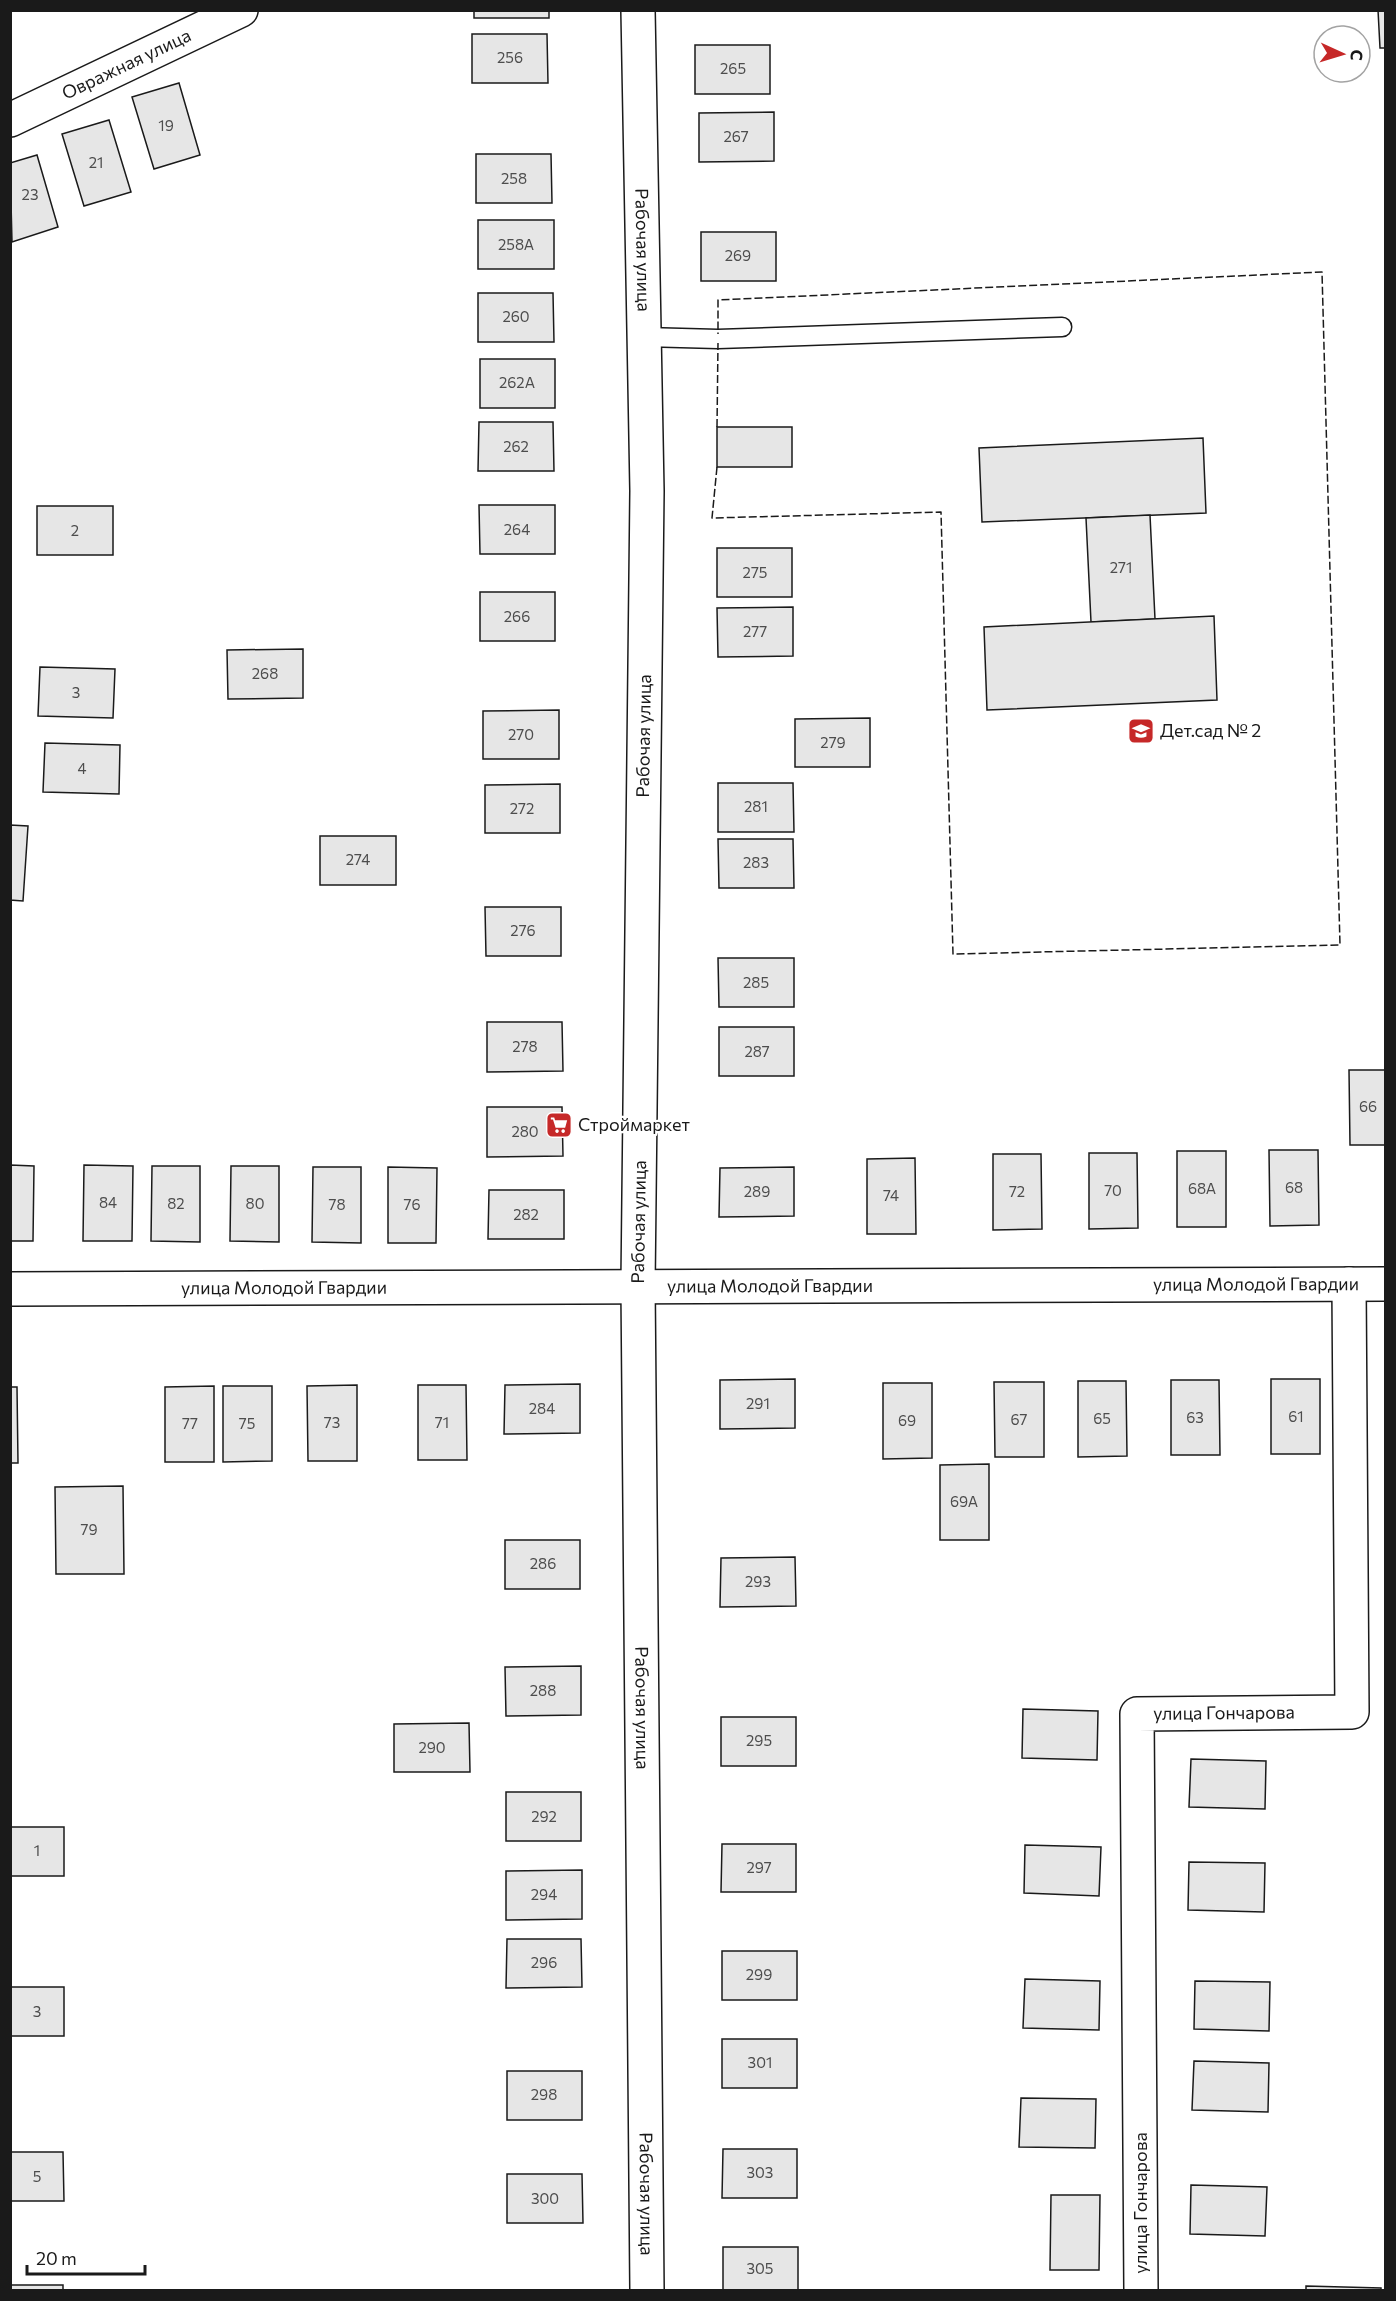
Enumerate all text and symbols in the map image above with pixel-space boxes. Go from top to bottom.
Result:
street label: Овражная улица [58,24,194,104]
north arrow [1312,24,1372,84]
house number: 256 [497,48,523,66]
text: С [1348,49,1367,61]
house number: 265 [720,59,746,77]
house number: 19 [158,116,174,134]
house number: 267 [723,127,749,145]
house number: 21 [89,153,103,171]
house number: 258 [501,169,527,187]
house number: 23 [22,185,38,203]
street label: Рабочая улица [631,188,656,312]
house number: 258А [498,235,534,253]
house number: 269 [725,246,751,264]
house number: 260 [502,307,530,325]
house number: 262А [499,373,535,391]
house number: 262 [503,437,529,455]
house number: 264 [504,520,530,538]
house number: 2 [71,521,79,539]
house number: 271 [1110,558,1132,576]
house number: 275 [743,563,767,581]
house number: 266 [504,607,530,625]
house number: 277 [743,622,767,640]
house number: 268 [252,664,278,682]
street label: Рабочая улица [631,674,655,798]
house number: 3 [72,683,80,701]
school or university icon: Дет.сад № 2 [1126,716,1156,746]
place label: Дет.сад № 2 [1160,719,1261,741]
house number: 270 [508,725,534,743]
house number: 279 [820,733,846,751]
house number: 4 [78,759,87,777]
house number: 281 [744,797,768,815]
house number: 272 [510,799,534,817]
house number: 274 [346,850,370,868]
house number: 283 [743,853,769,871]
house number: 276 [510,921,536,939]
house number: 285 [743,973,769,991]
house number: 278 [512,1037,538,1055]
house number: 287 [744,1042,770,1060]
house number: 66 [1359,1097,1377,1115]
supermarket icon: Строймаркет [544,1110,574,1140]
place label: Строймаркет [578,1113,691,1135]
house number: 280 [511,1122,539,1140]
street label: Рабочая улица [626,1160,650,1284]
house number: 68 [1285,1178,1303,1196]
house number: 68А [1188,1179,1216,1197]
house number: 70 [1104,1181,1122,1199]
house number: 289 [744,1182,770,1200]
house number: 72 [1009,1182,1025,1200]
house number: 74 [883,1186,899,1204]
house number: 84 [99,1193,117,1211]
house number: 82 [167,1194,185,1212]
house number: 80 [246,1194,264,1212]
house number: 78 [329,1195,345,1213]
house number: 76 [404,1195,420,1213]
house number: 282 [513,1205,539,1223]
street label: улица Молодой Гвардии [1153,1272,1359,1295]
street label: улица Молодой Гвардии [667,1274,873,1297]
street label: улица Молодой Гвардии [181,1276,387,1298]
house number: 291 [746,1394,770,1412]
house number: 284 [529,1399,555,1417]
house number: 61 [1288,1407,1304,1425]
house number: 63 [1186,1408,1204,1426]
house number: 65 [1093,1409,1111,1427]
house number: 67 [1011,1410,1028,1428]
house number: 69 [898,1411,916,1429]
house number: 73 [324,1413,340,1431]
house number: 71 [435,1413,449,1431]
house number: 77 [182,1414,198,1432]
house number: 75 [239,1414,255,1432]
house number: 69А [950,1492,978,1510]
house number: 79 [81,1520,97,1538]
house number: 286 [530,1554,556,1572]
house number: 293 [745,1572,771,1590]
street label: Рабочая улица [631,1646,654,1770]
house number: 288 [530,1681,556,1699]
street label: улица Гончарова [1153,1701,1295,1724]
house number: 295 [746,1731,772,1749]
house number: 290 [418,1738,446,1756]
house number: 292 [531,1807,557,1825]
house number: 1 [34,1841,40,1859]
house number: 297 [746,1858,772,1876]
house number: 294 [531,1885,557,1903]
house number: 296 [531,1953,557,1971]
house number: 299 [746,1965,772,1983]
house number: 3 [33,2002,41,2020]
house number: 301 [748,2053,772,2071]
house number: 298 [531,2085,557,2103]
street label: Рабочая улица [636,2132,659,2256]
street label: улица Гончарова [1129,2132,1151,2274]
house number: 303 [747,2163,773,2181]
house number: 5 [33,2167,41,2185]
house number: 300 [531,2189,559,2207]
scale bar [27,2238,146,2276]
text: 20 m [36,2247,77,2269]
house number: 305 [747,2259,773,2277]

